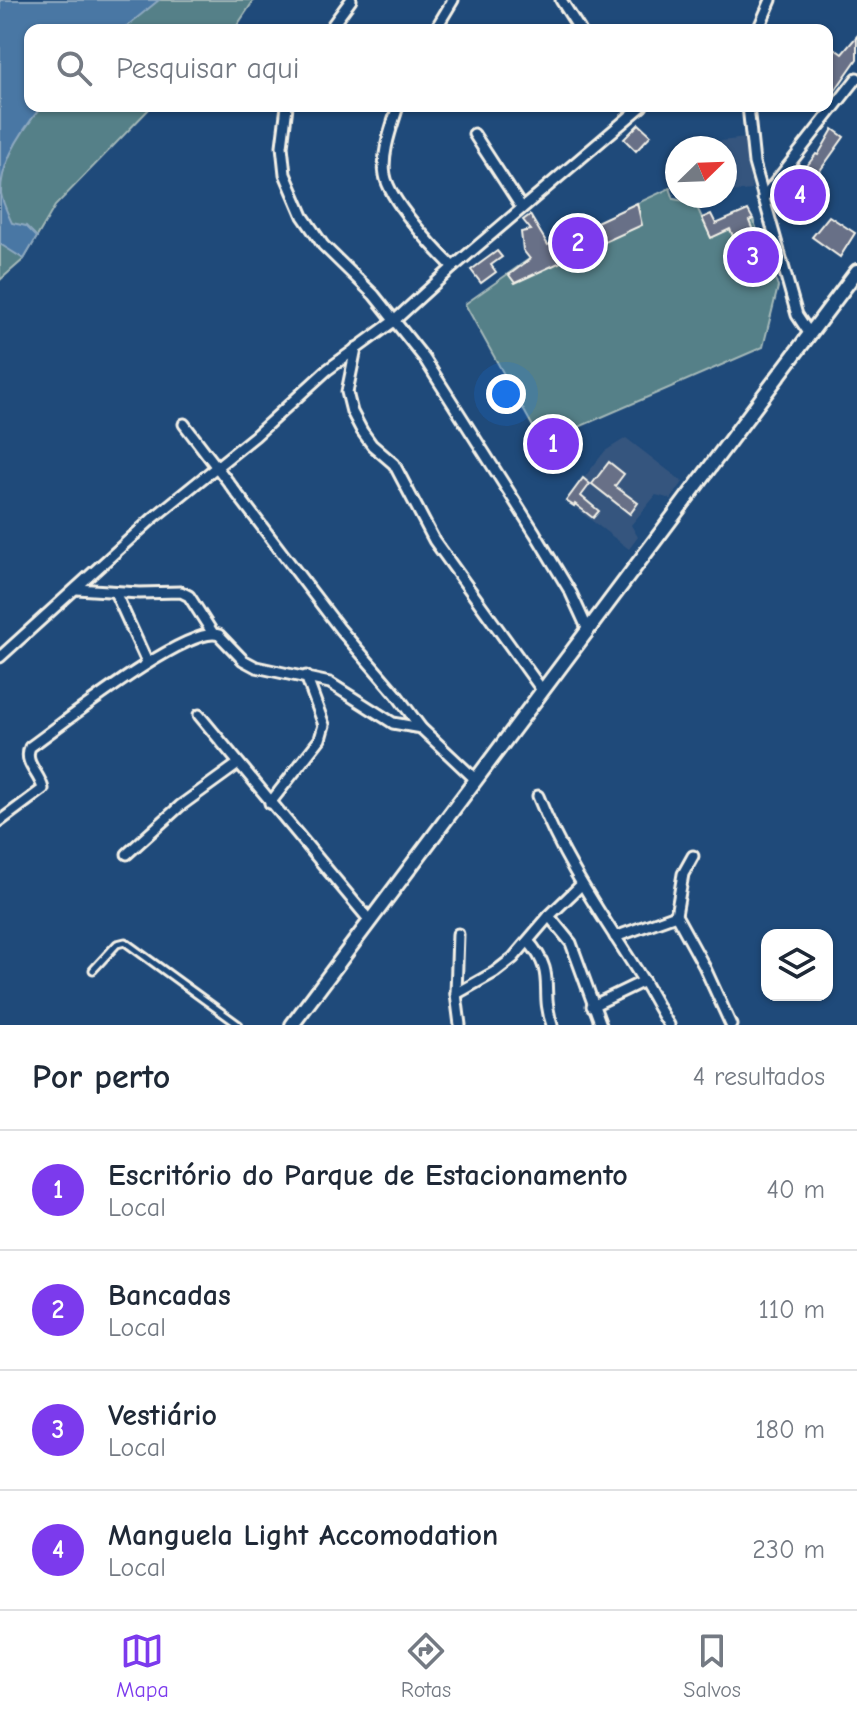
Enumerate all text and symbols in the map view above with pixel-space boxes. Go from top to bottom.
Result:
search box [24,24,833,112]
icon: search [52,46,96,90]
text: Pesquisar aqui [116,51,299,86]
north arrow [665,136,737,208]
pin: 4 [774,165,826,225]
pin: 2 [552,213,604,273]
pin: 3 [727,227,779,287]
your location [486,374,526,414]
pin: 1 [527,414,579,474]
map controls [761,929,833,1001]
button: layers [761,929,833,1001]
text: Por perto [32,1057,170,1097]
text: 4 resultados [693,1062,825,1092]
text: Escritório do Parque de Estacionamento [108,1158,628,1193]
text: 1 [53,1175,63,1205]
text: 40 m [766,1175,825,1205]
text: Local [108,1193,166,1223]
text: Bancadas [108,1278,231,1313]
text: 2 [52,1295,64,1325]
text: 110 m [758,1295,825,1325]
text: Local [108,1313,166,1343]
text: Vestiário [108,1398,217,1433]
text: 3 [52,1415,64,1445]
text: 180 m [755,1415,825,1445]
text: Local [108,1433,166,1463]
text: Manguela Light Accomodation [108,1518,498,1553]
text: 4 [52,1535,64,1565]
text: 230 m [752,1535,825,1565]
text: Local [108,1553,166,1583]
tab: Mapa [116,1629,169,1703]
tab: Rotas [401,1629,451,1703]
tab: Salvos [683,1629,741,1703]

